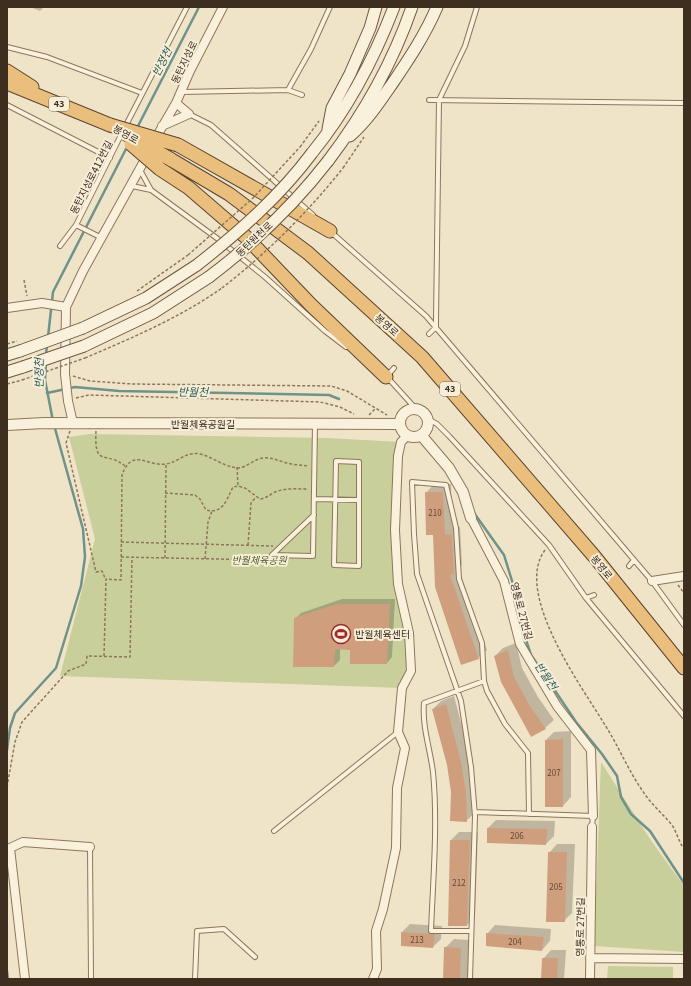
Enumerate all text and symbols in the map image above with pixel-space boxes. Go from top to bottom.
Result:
street label: 동탄지성로 [167,38,200,86]
water label: 반정천 [147,43,176,79]
road number: 43 [49,97,69,111]
street label: 봉영로 [111,120,142,147]
street label: 동탄지성로412번길 [65,137,116,216]
street label: 동탄원천로 [232,217,276,260]
street label: 봉영로 [372,310,403,339]
water label: 반정천 [30,356,46,388]
road number: 43 [440,382,460,396]
water label: 반월천 [178,383,210,399]
street label: 반월체육공원길 [171,416,235,431]
house number: 210 [428,507,442,518]
street label: 봉영로 [588,551,617,582]
park label: 반월체육공원 [231,552,287,567]
street label: 영통로 27번길 [508,580,537,641]
sports icon: 반월체육센터 [330,623,352,645]
place label: 반월체육센터 [355,626,410,641]
water label: 반월천 [532,658,563,694]
house number: 207 [547,767,561,778]
house number: 206 [510,830,524,841]
house number: 212 [452,877,466,888]
house number: 205 [549,881,563,892]
street label: 영통로 27번길 [571,897,588,957]
house number: 213 [410,934,424,945]
house number: 204 [508,936,522,947]

